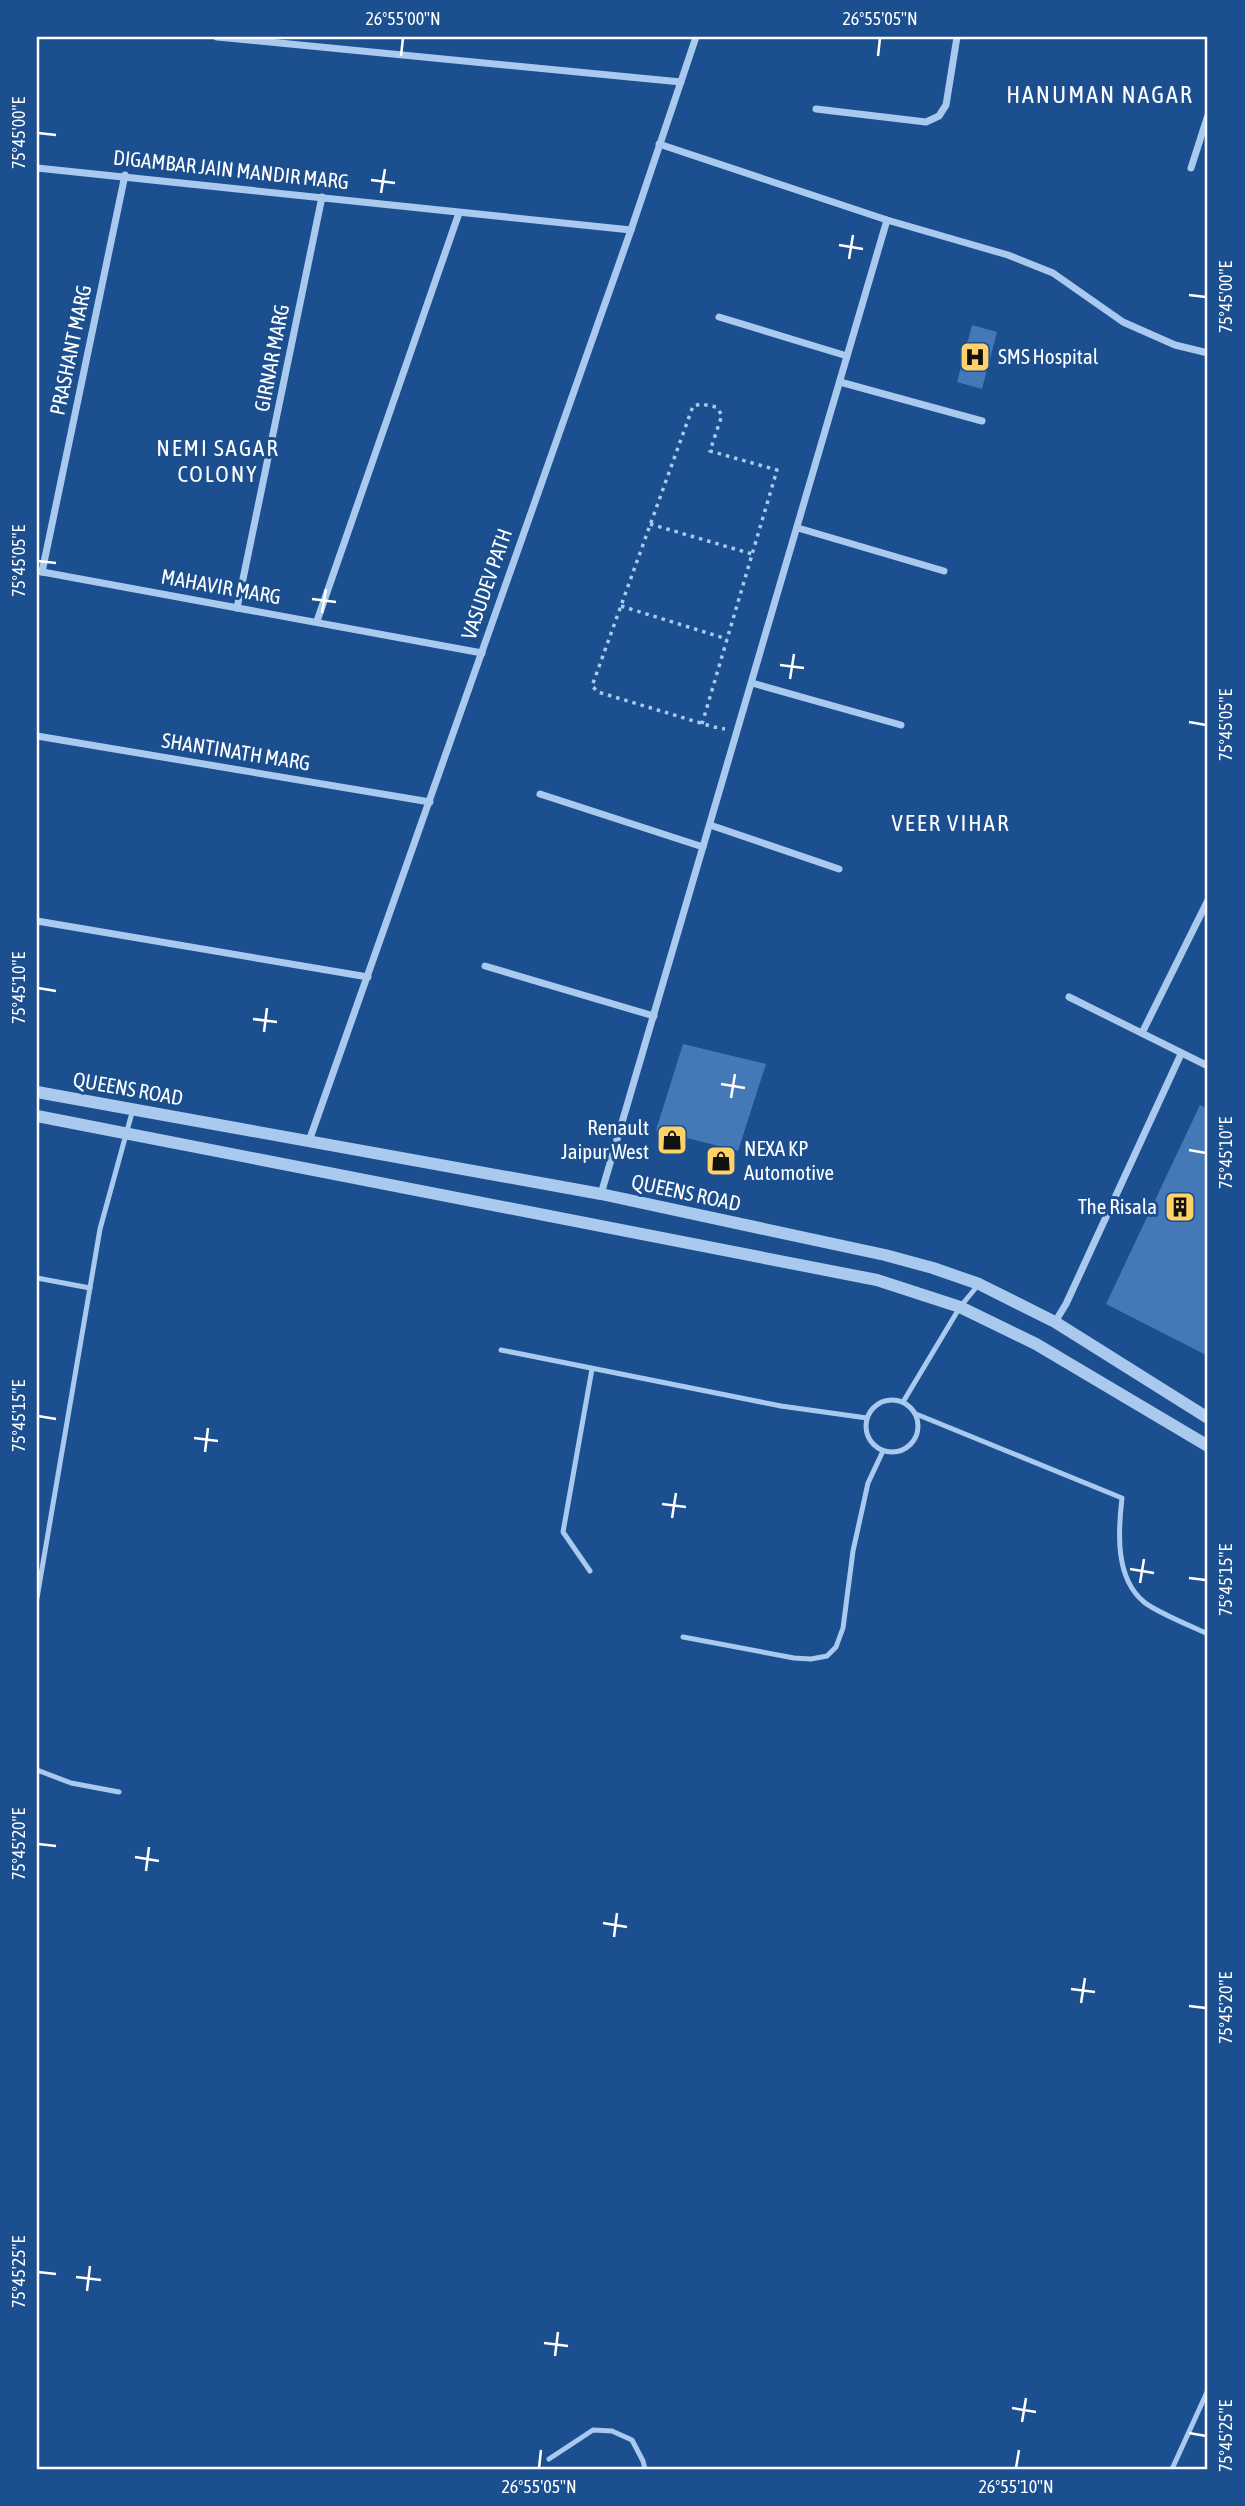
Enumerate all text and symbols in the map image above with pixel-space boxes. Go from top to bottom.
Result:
text: 26°55'00"N [365,8,441,29]
text: 26°55'05"N [842,8,918,29]
district label: HANUMAN NAGAR [1006,81,1194,108]
text: 75°45'00"E [8,97,29,169]
street label: DIGAMBAR JAIN MANDIR MARG [112,145,350,193]
text: 75°45'00"E [1215,261,1236,333]
street label: PRASHANT MARG [44,282,96,417]
street label: GIRNAR MARG [249,302,293,414]
hospital icon: SMS Hospital [958,340,992,374]
place label: SMS Hospital [998,344,1099,368]
district label: NEMI SAGAR COLONY [156,435,280,487]
text: 75°45'05"E [8,525,29,597]
street label: VASUDEV PATH [456,525,516,642]
street label: MAHAVIR MARG [159,564,283,608]
text: 75°45'05"E [1215,689,1236,761]
street label: SHANTINATH MARG [160,727,312,775]
district label: VEER VIHAR [892,810,1010,836]
text: 75°45'10"E [8,952,29,1024]
street label: QUEENS ROAD [71,1067,185,1109]
place label: Renault Jaipur West [561,1115,649,1163]
text: 75°45'10"E [1215,1117,1236,1189]
shop icon: Renault Jaipur West [655,1123,689,1157]
place label: NEXA KP Automotive [744,1136,834,1184]
shop icon: NEXA KP Automotive [704,1144,738,1178]
street label: QUEENS ROAD [629,1169,743,1215]
building icon: The Risala [1163,1190,1197,1224]
place label: The Risala [1078,1194,1157,1218]
text: 75°45'15"E [8,1380,29,1452]
text: 75°45'15"E [1215,1544,1236,1616]
text: 75°45'20"E [8,1808,29,1880]
text: 75°45'20"E [1215,1972,1236,2044]
text: 75°45'25"E [8,2236,29,2308]
text: 75°45'25"E [1215,2400,1236,2472]
text: 26°55'05"N [501,2476,577,2497]
text: 26°55'10"N [978,2476,1054,2497]

